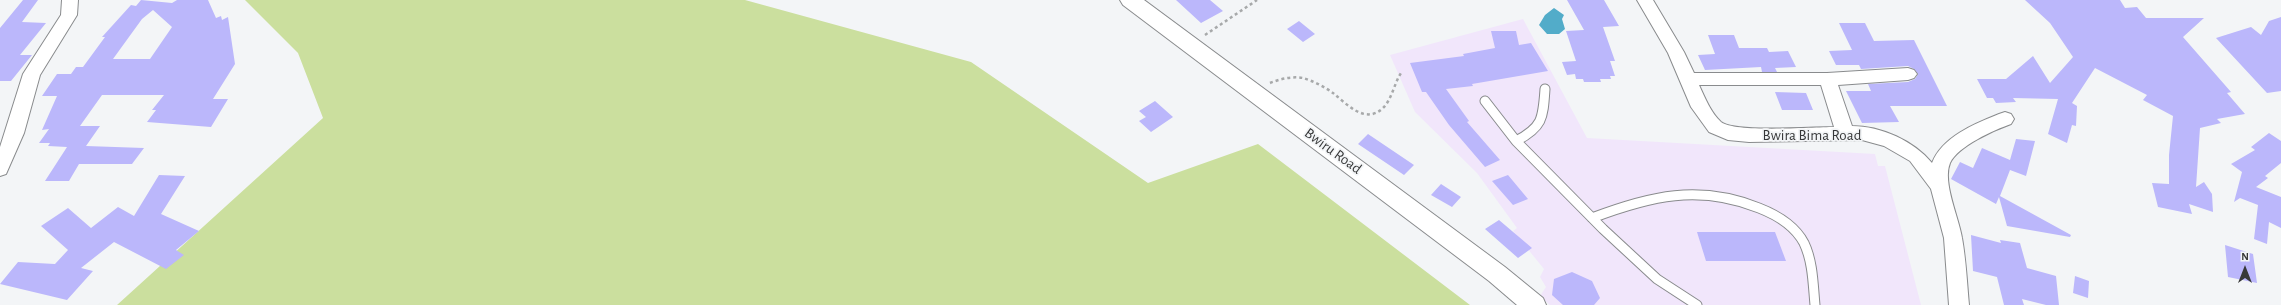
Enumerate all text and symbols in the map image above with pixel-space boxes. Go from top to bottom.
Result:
street label: Bwiru Road [1301,124,1365,178]
street label: Bwira Bima Road [1763,126,1861,144]
north arrow [2225,249,2265,289]
text: N [2241,251,2249,262]

